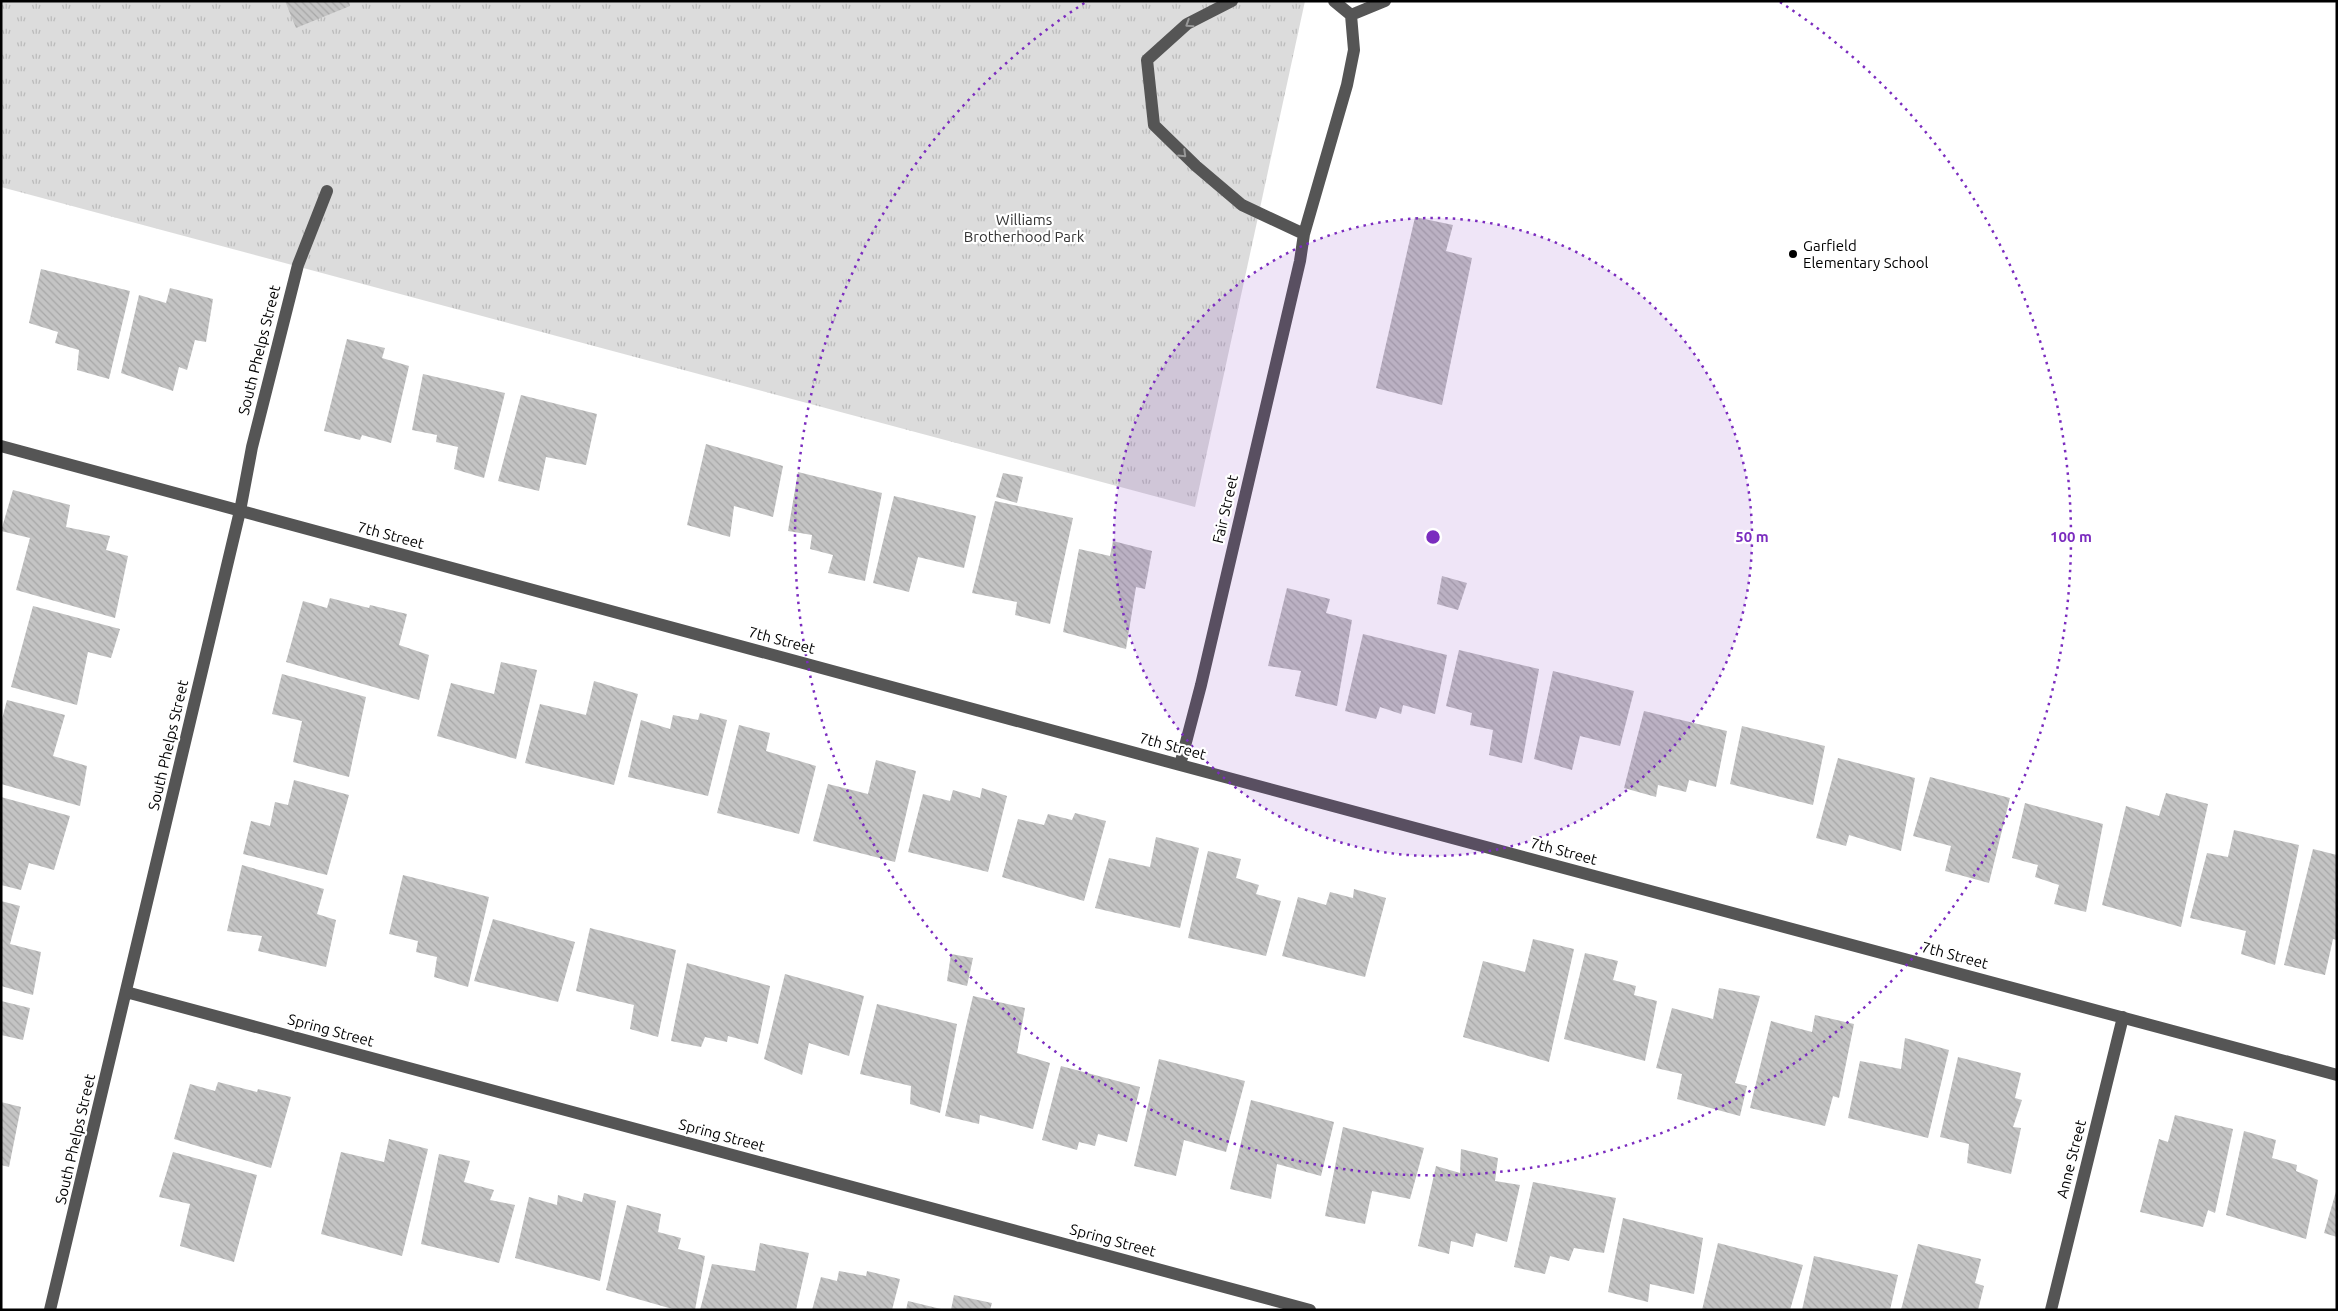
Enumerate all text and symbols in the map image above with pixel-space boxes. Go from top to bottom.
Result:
one-way arrow [1185,17,1194,27]
one-way arrow [1177,148,1186,157]
park label: Williams Brotherhood Park [964,211,1085,245]
place label: Garfield Elementary School [1803,237,1929,271]
marker: Garfield Elementary School [1787,248,1799,260]
street label: South Phelps Street [235,283,283,417]
street label: Fair Street [1209,473,1241,545]
street label: 7th Street [356,518,426,552]
centre of rings [1424,528,1442,546]
text: 50 m [1735,528,1769,545]
text: 100 m [2050,528,2092,545]
street label: 7th Street [747,623,817,657]
street label: South Phelps Street [145,678,191,812]
street label: 7th Street [1138,729,1208,763]
street label: 7th Street [1529,834,1599,868]
street label: 7th Street [1920,938,1990,972]
street label: Spring Street [286,1010,376,1050]
street label: South Phelps Street [52,1072,98,1206]
street label: Spring Street [677,1115,767,1155]
street label: Anne Street [2053,1118,2089,1200]
street label: Spring Street [1068,1220,1158,1260]

